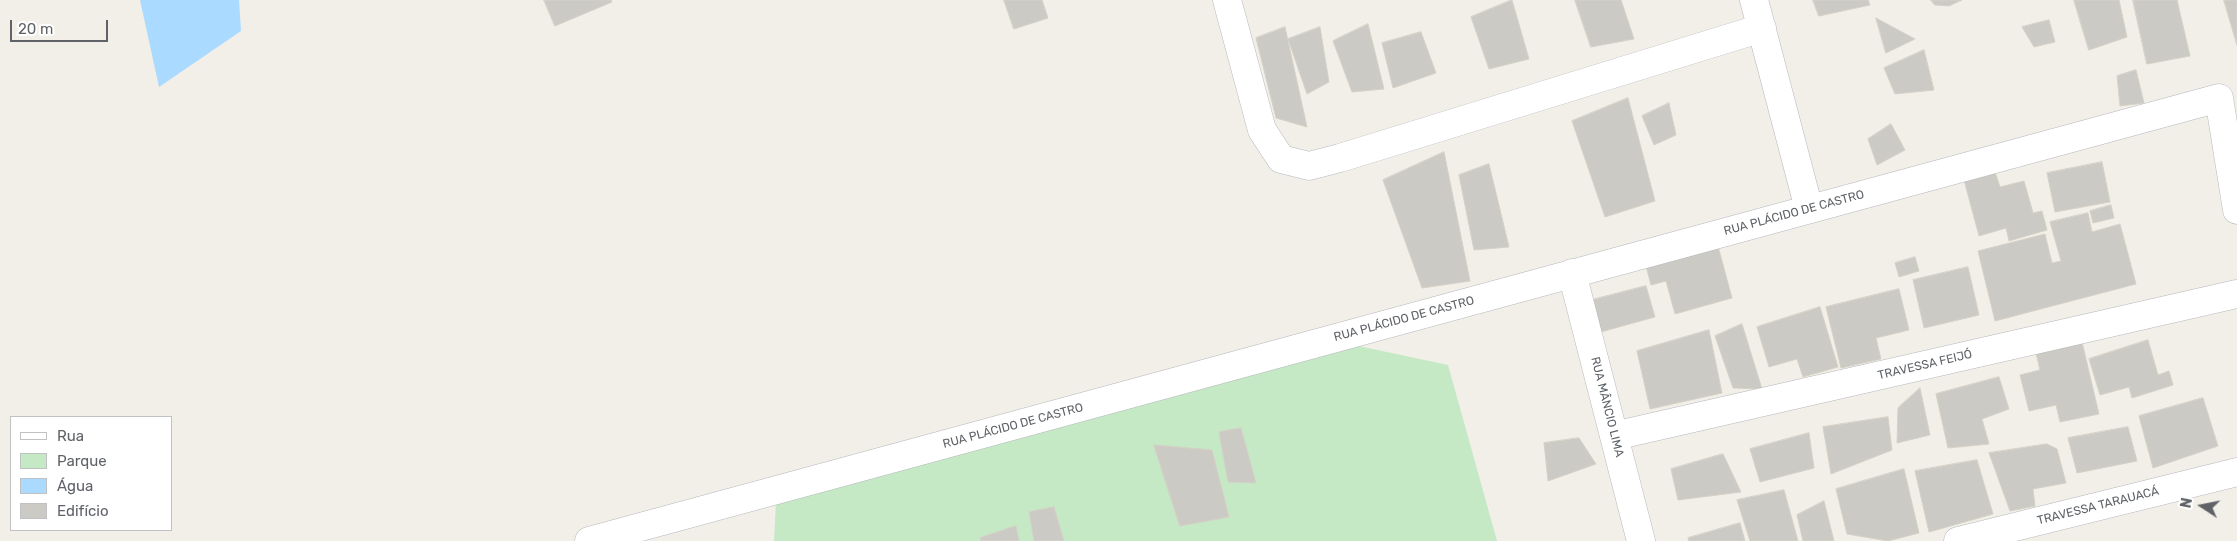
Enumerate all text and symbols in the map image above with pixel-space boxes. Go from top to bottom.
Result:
scale bar [12,10,110,42]
text: 20 m [18,20,53,38]
street label: RUA PLÁCIDO DE CASTRO [1722,187,1866,239]
street label: RUA PLÁCIDO DE CASTRO [1332,293,1476,345]
street label: TRAVESSA FEIJÓ [1876,347,1974,383]
street label: RUA MÂNCIO LIMA [1588,355,1626,459]
street label: RUA PLÁCIDO DE CASTRO [941,400,1085,452]
legend [10,416,172,531]
text: Rua [57,427,84,445]
text: Parque [57,452,107,470]
text: Água [57,477,93,495]
north arrow [2177,481,2227,531]
street label: TRAVESSA TARAUACÁ [2036,484,2160,528]
text: N [2177,496,2196,510]
text: Edifício [57,502,109,520]

